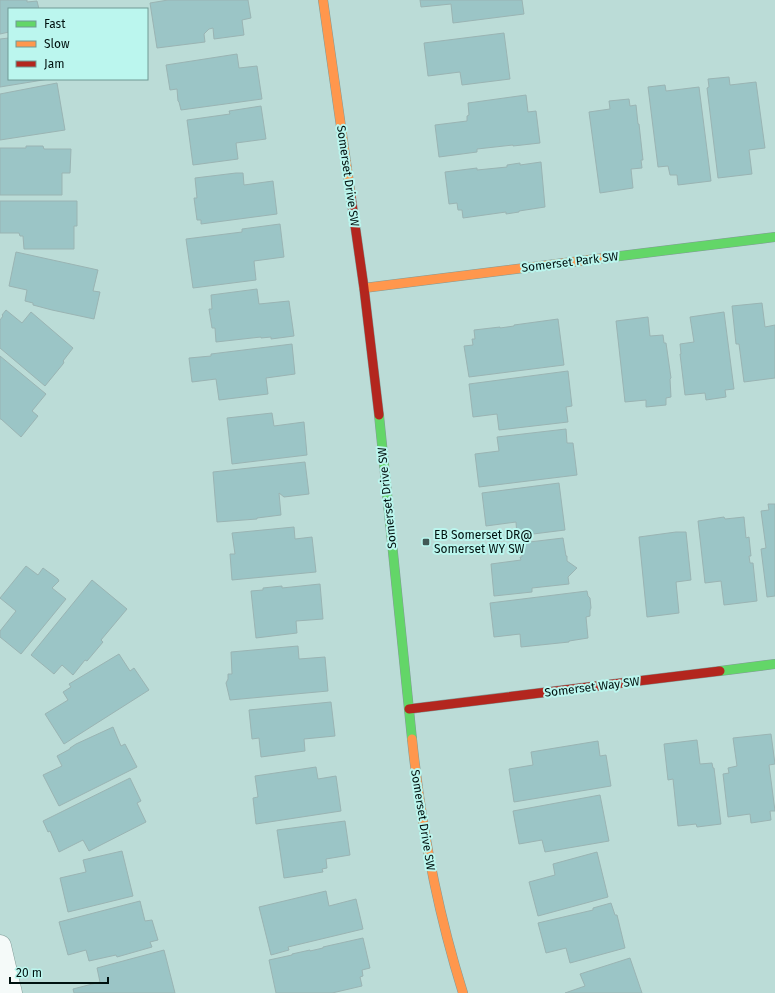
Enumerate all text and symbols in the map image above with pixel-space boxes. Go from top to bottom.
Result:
legend [8,8,148,80]
text: Fast [44,17,66,31]
text: Slow [44,37,70,51]
text: Jam [44,57,64,71]
street label: Somerset Drive SW [334,124,362,228]
street label: Somerset Park SW [521,249,619,275]
street label: Somerset Drive SW [375,446,399,550]
place label: EB Somerset DR@ Somerset WY SW [434,528,533,556]
marker: EB Somerset DR@ Somerset WY SW [421,537,431,547]
street label: Somerset Way SW [544,674,640,700]
street label: Somerset Drive SW [408,768,438,872]
scale bar [10,959,108,985]
text: 20 m [16,966,42,980]

